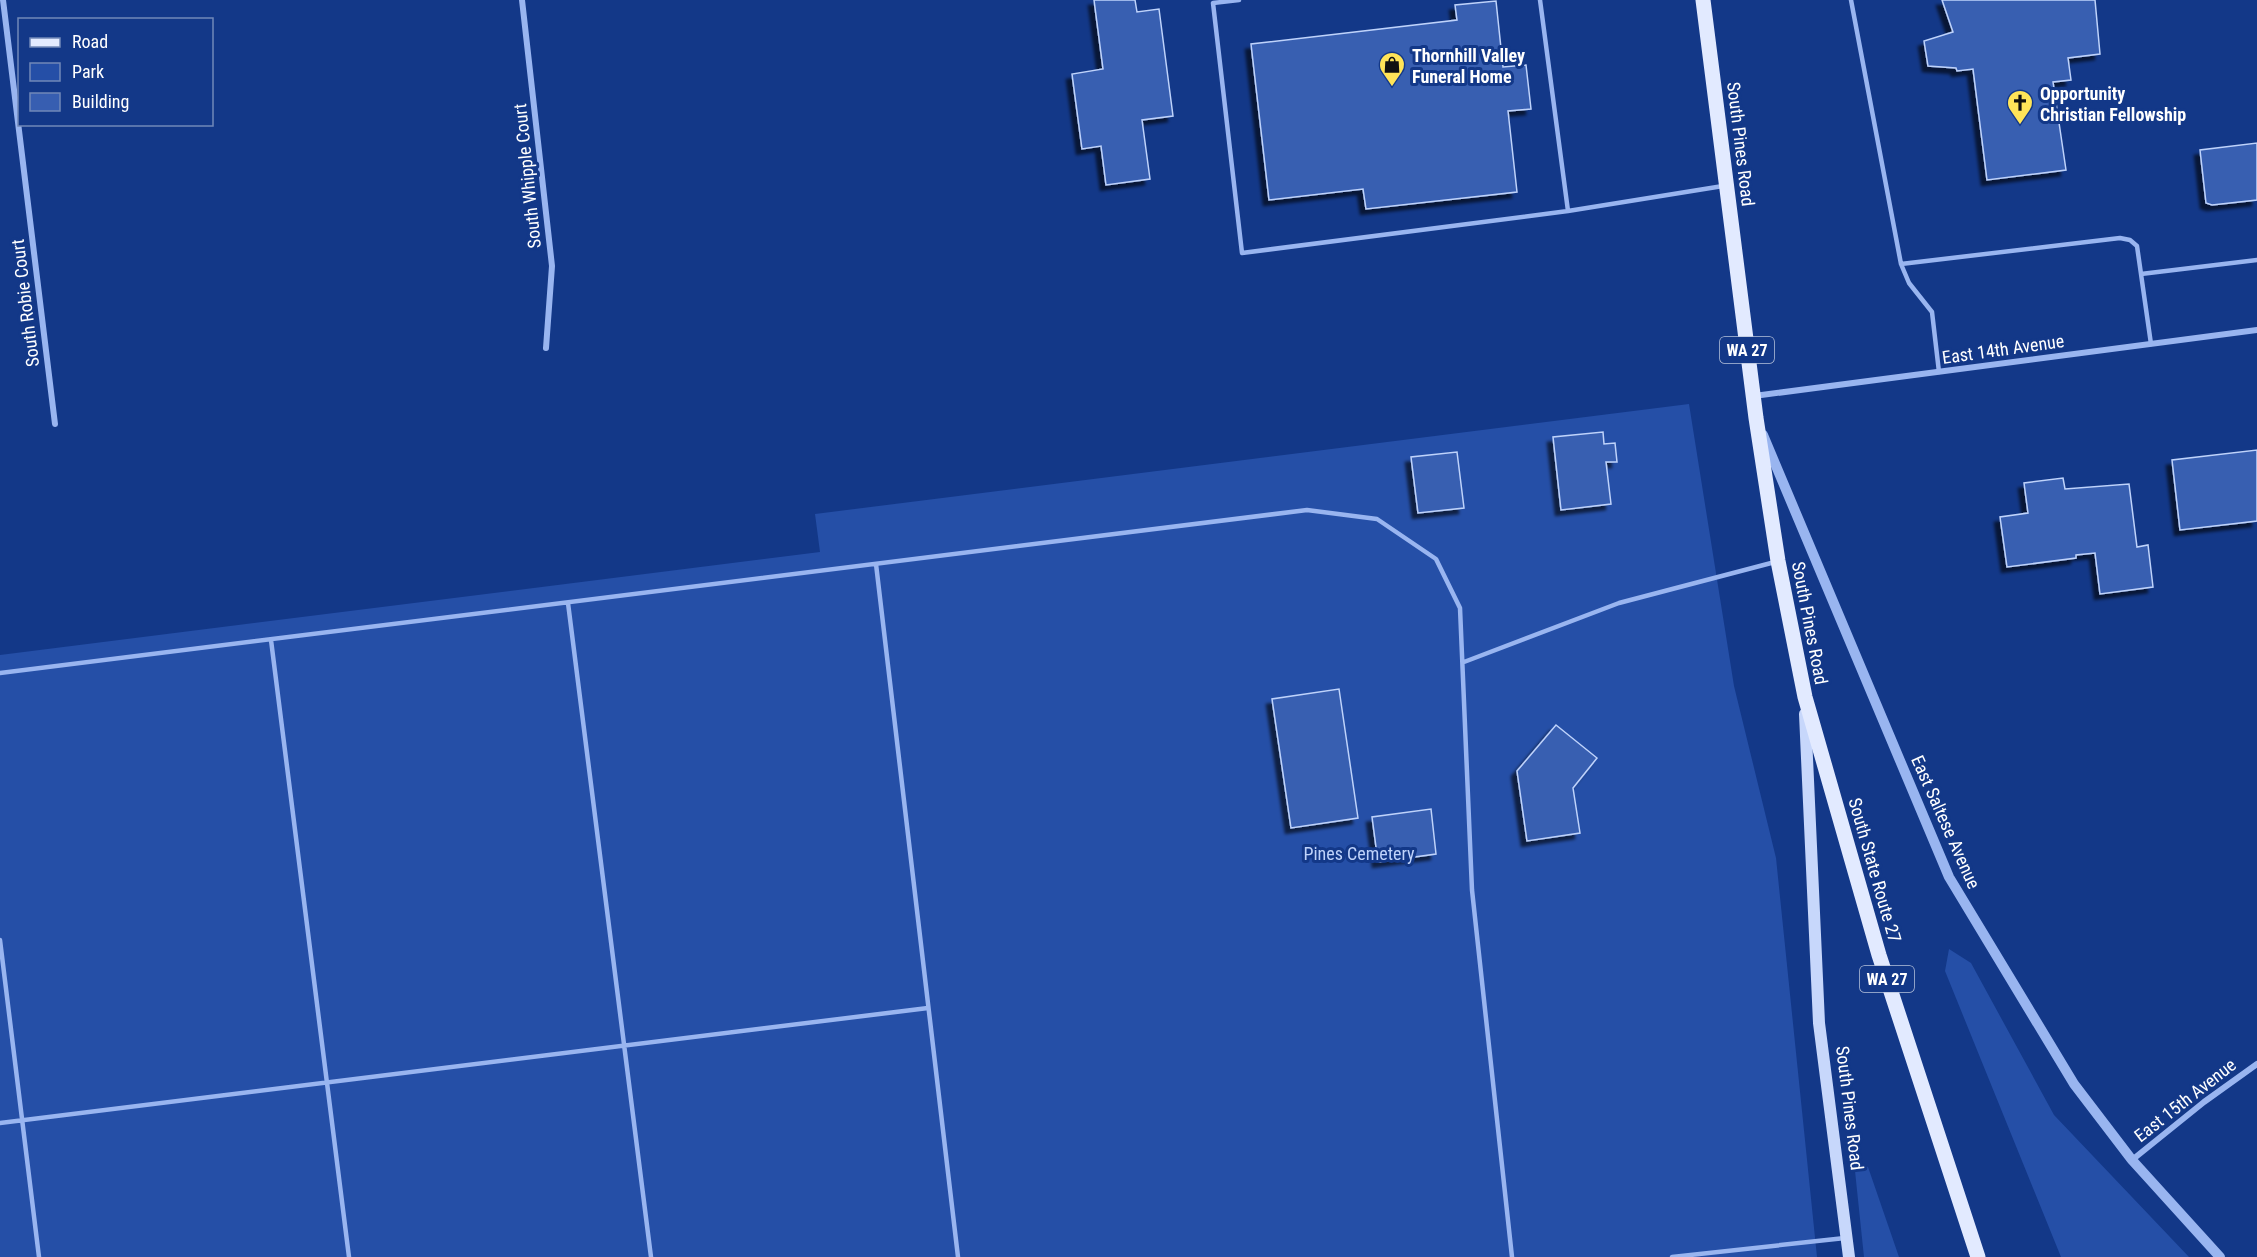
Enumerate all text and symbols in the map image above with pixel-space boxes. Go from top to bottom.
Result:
legend [18,18,213,126]
text: Road [72,31,108,52]
place label: Thornhill Valley Funeral Home [1412,45,1525,87]
shop icon: Thornhill Valley Funeral Home [1377,50,1407,88]
text: Park [72,61,104,82]
street label: South Pines Road [1723,81,1759,207]
place label: Opportunity Christian Fellowship [2040,83,2186,125]
church icon: Opportunity Christian Fellowship [2005,88,2035,126]
text: Building [72,91,129,112]
street label: South Whipple Court [509,103,545,249]
street label: South Robie Court [7,238,43,368]
street label: East 14th Avenue [1941,330,2065,368]
road number: WA 27 [1720,337,1774,363]
street label: South Pines Road [1788,560,1832,686]
street label: East Saltese Avenue [1907,752,1985,892]
street label: South State Route 27 [1844,795,1906,945]
park label: Pines Cemetery [1303,843,1415,864]
road number: WA 27 [1860,966,1914,992]
street label: South Pines Road [1832,1045,1868,1171]
street label: East 15th Avenue [2130,1054,2240,1146]

